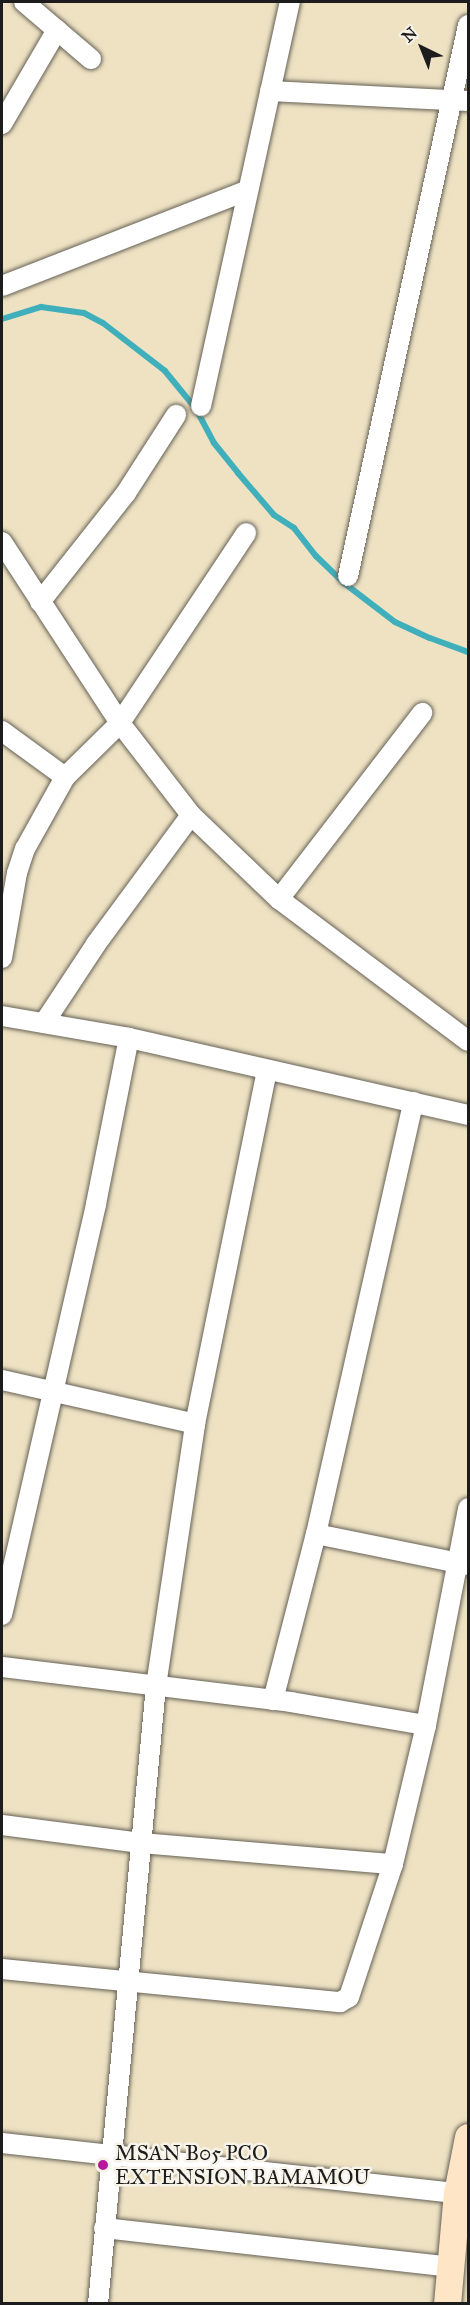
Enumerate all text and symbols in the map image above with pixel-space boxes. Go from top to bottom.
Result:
north arrow [392,18,452,78]
text: N [398,23,421,46]
place label: MSAN B05 PCO EXTENSION BAMAMOU [115,2140,370,2190]
marker: MSAN B05 PCO EXTENSION BAMAMOU [96,2158,110,2172]

